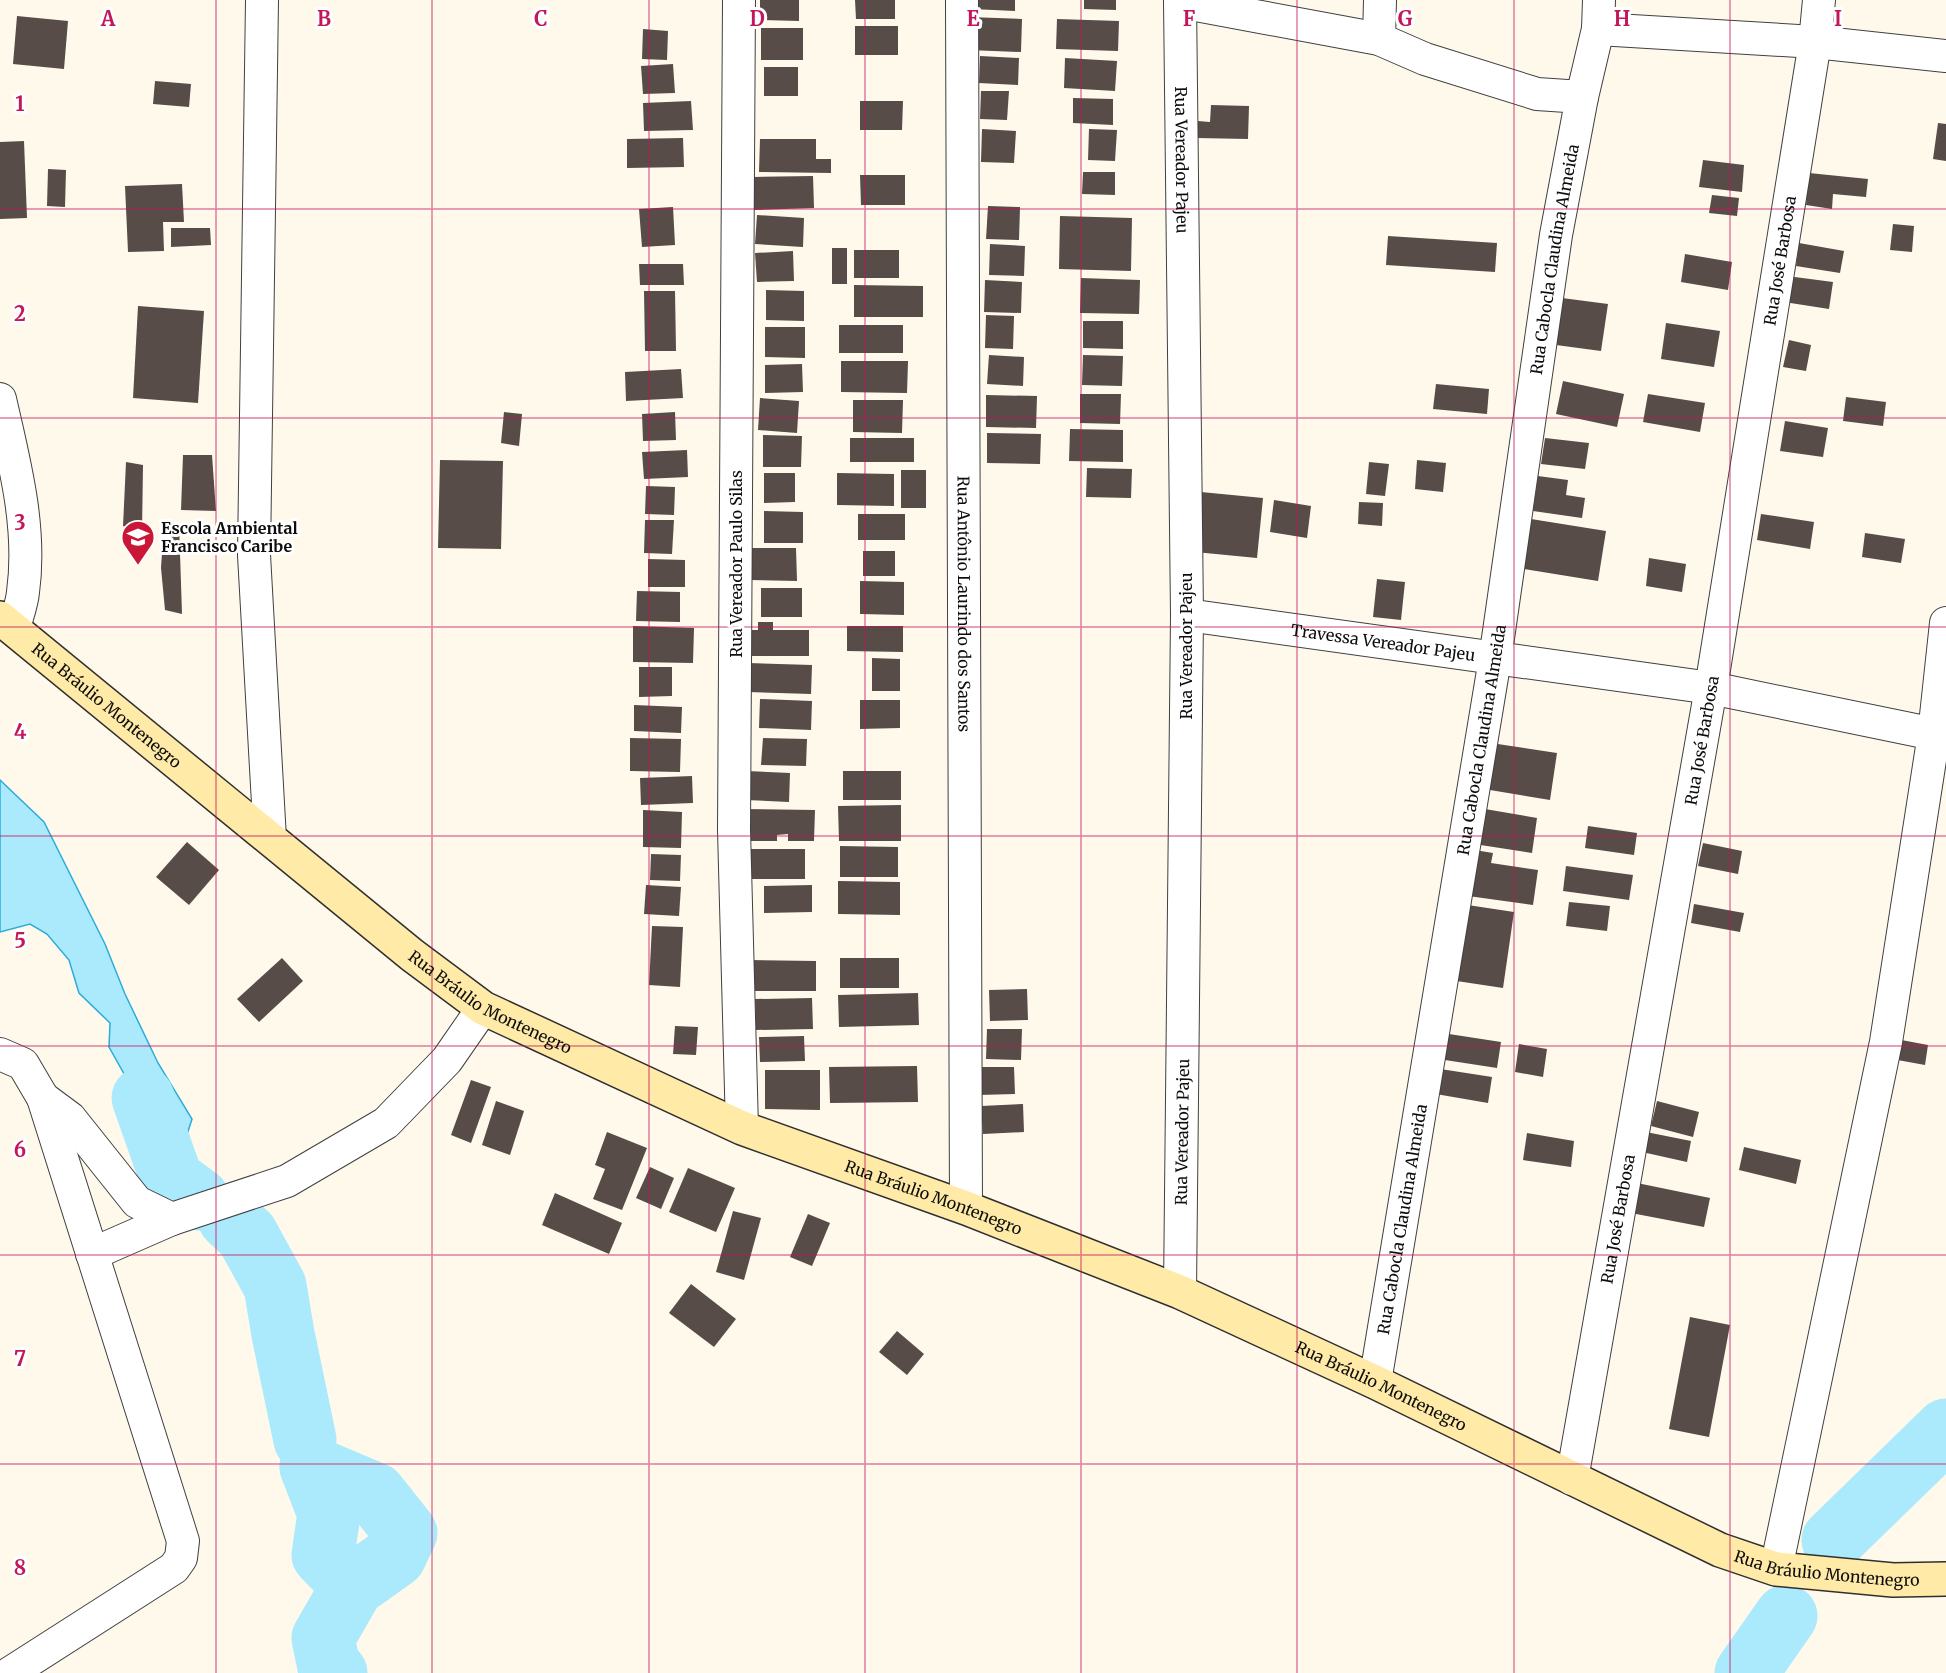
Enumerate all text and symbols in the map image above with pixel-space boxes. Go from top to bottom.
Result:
text: A [100,6,116,31]
text: B [317,6,331,31]
text: C [534,6,548,31]
text: D [749,6,765,31]
text: E [966,6,980,31]
text: F [1183,6,1196,31]
text: G [1398,6,1413,31]
text: H [1614,6,1630,31]
text: I [1834,6,1842,31]
street label: Rua Vereador Pajeu [1171,86,1193,234]
text: 1 [15,91,25,116]
street label: Rua Cabocla Claudina Almeida [1526,142,1583,376]
street label: Rua José Barbosa [1760,194,1800,327]
text: 2 [14,301,26,326]
street label: Rua Vereador Paulo Silas [726,470,746,658]
street label: Rua Antônio Laurindo dos Santos [954,476,974,732]
text: 3 [14,510,26,535]
place label: Escola Ambiental Francisco Caribe [161,518,298,556]
school or university icon: Escola Ambiental Francisco Caribe [120,519,156,566]
street label: Rua Vereador Pajeu [1176,573,1196,719]
street label: Travessa Vereador Pajeu [1290,620,1477,665]
street label: Rua Cabocla Claudina Almeida [1453,623,1510,857]
street label: Rua Bráulio Montenegro [28,638,186,772]
street label: Rua José Barbosa [1681,674,1723,807]
text: 4 [14,719,27,744]
text: 5 [14,928,26,953]
street label: Rua Bráulio Montenegro [404,946,575,1058]
street label: Rua Vereador Pajeu [1171,1058,1193,1206]
street label: Rua Cabocla Claudina Almeida [1373,1102,1431,1336]
text: 6 [14,1137,26,1162]
street label: Rua José Barbosa [1597,1152,1639,1285]
street label: Rua Bráulio Montenegro [842,1156,1025,1239]
street label: Rua Bráulio Montenegro [1292,1337,1470,1435]
text: 7 [14,1346,26,1371]
street label: Rua Bráulio Montenegro [1732,1546,1920,1590]
text: 8 [14,1555,26,1580]

